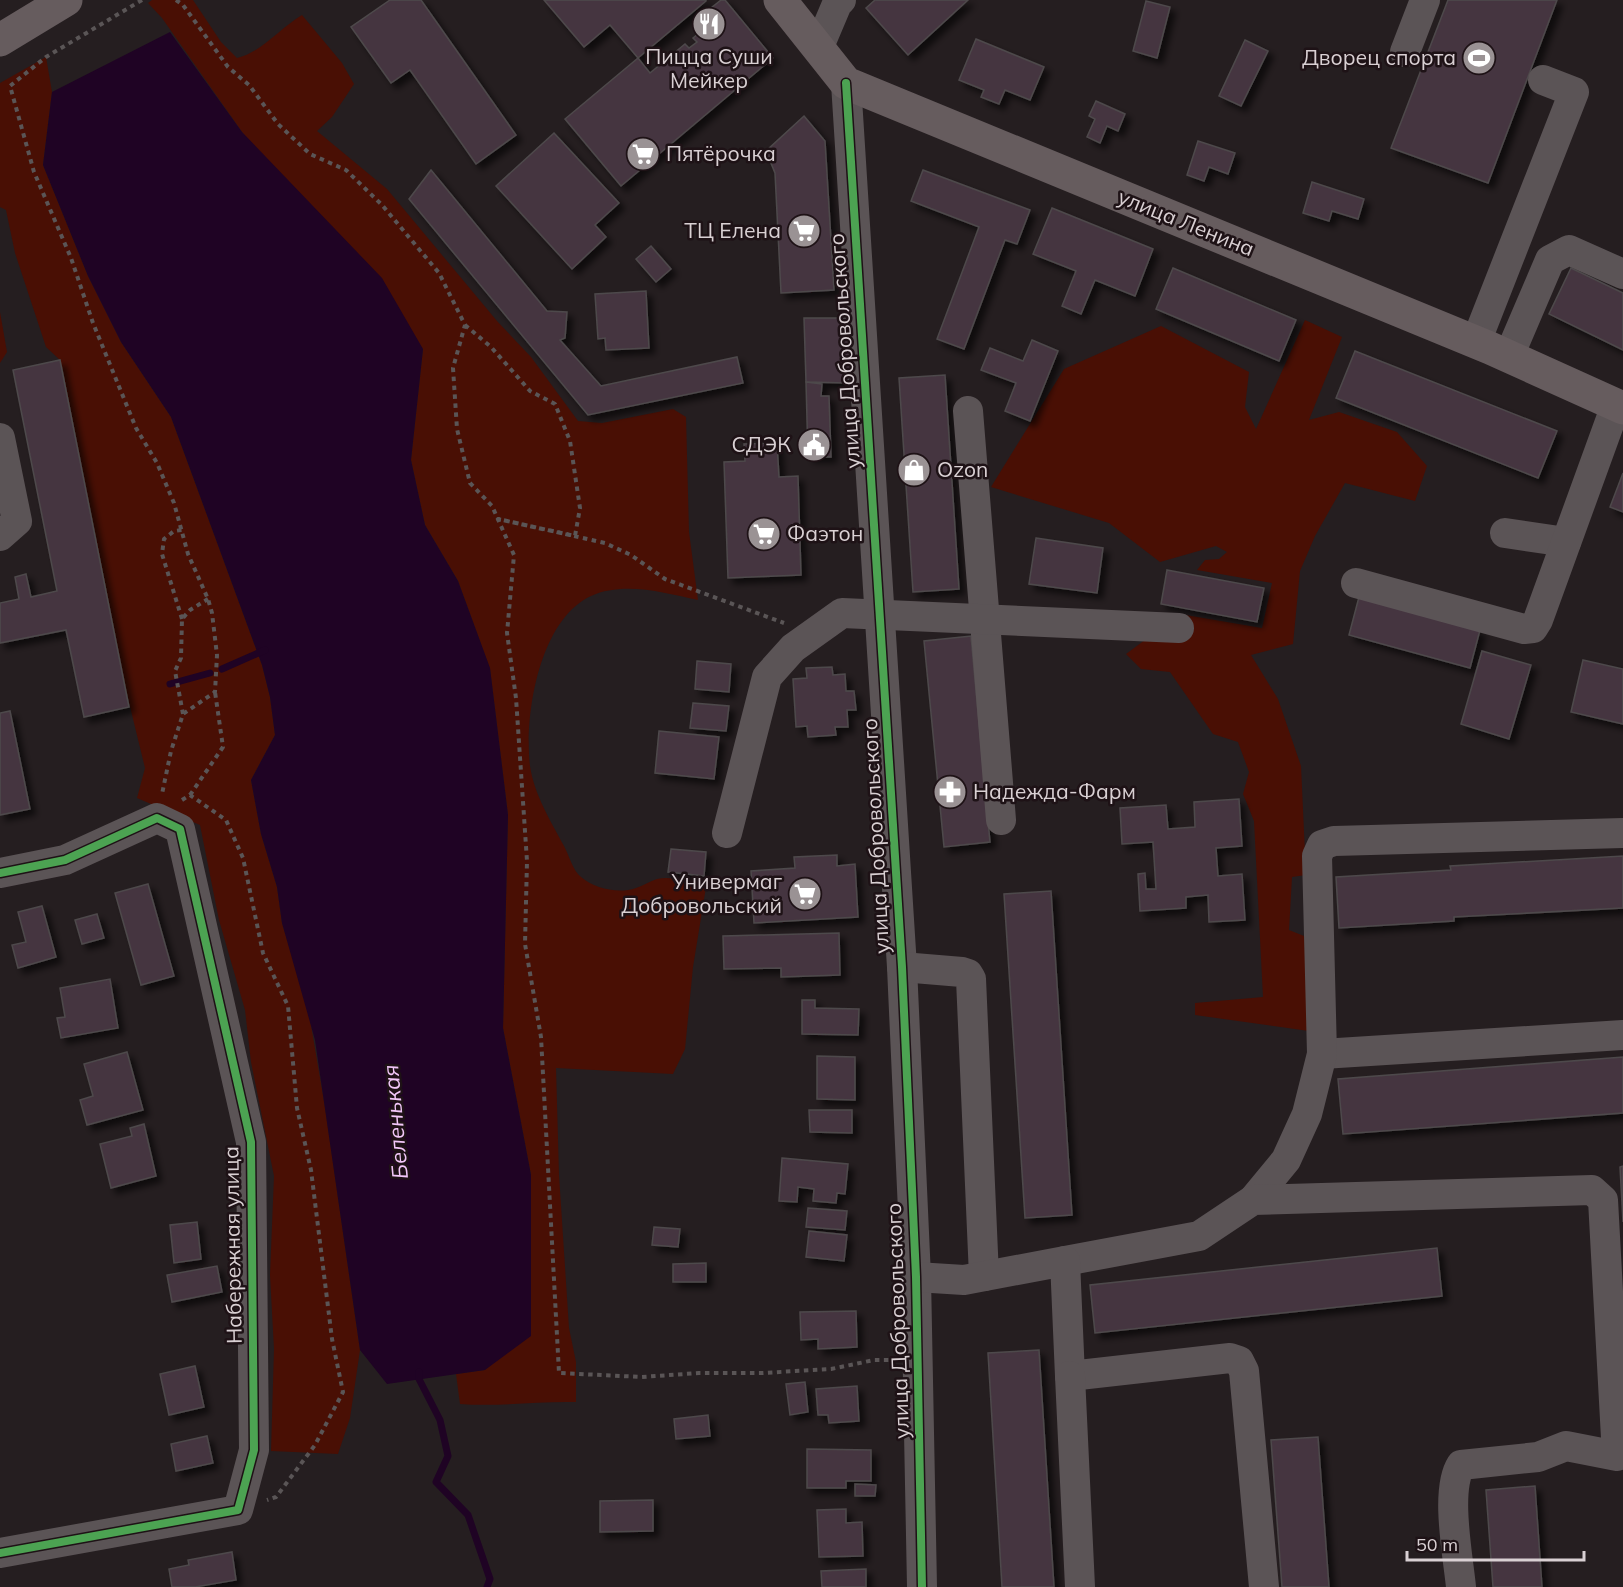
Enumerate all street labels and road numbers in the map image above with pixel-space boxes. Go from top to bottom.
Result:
street label: улица Ленина [1114,183,1258,261]
street label: улица Добровольского [823,232,865,470]
street label: улица Добровольского [856,717,894,955]
street label: Набережная улица [217,1146,247,1344]
street label: улица Добровольского [880,1203,914,1440]

